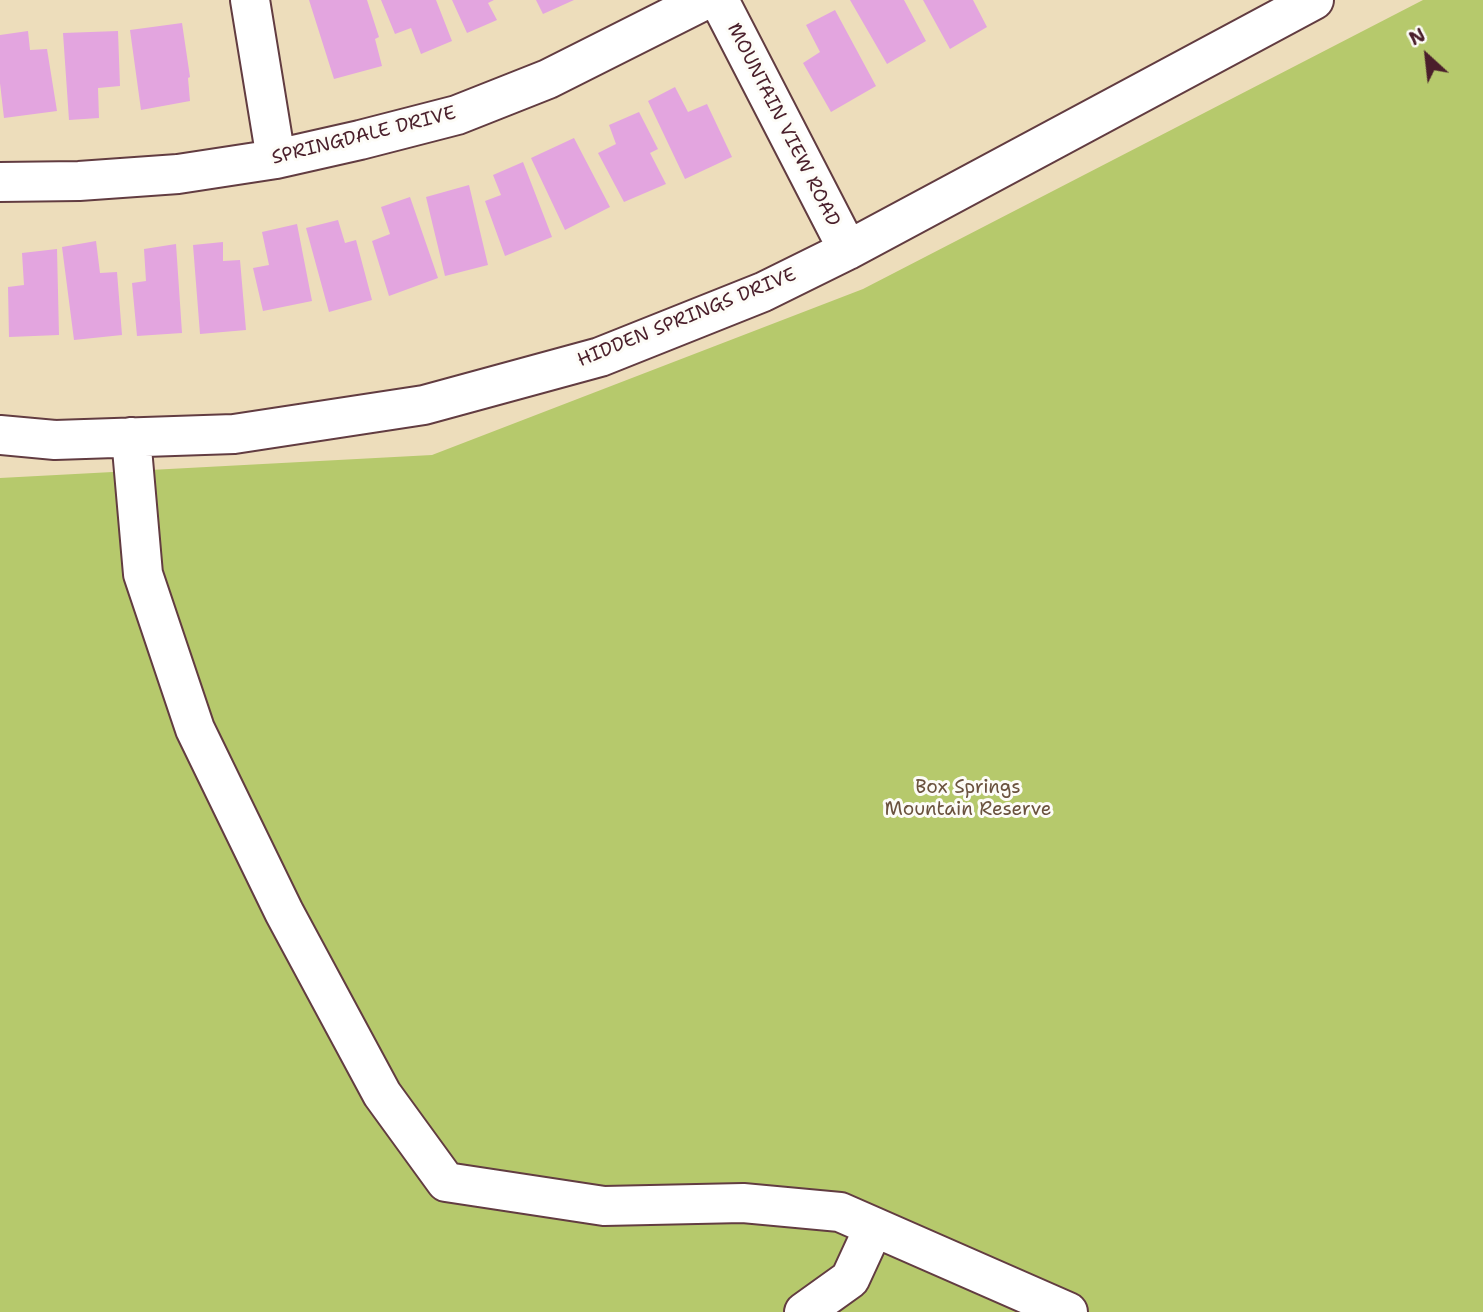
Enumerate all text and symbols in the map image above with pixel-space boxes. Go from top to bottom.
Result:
street label: MOUNTAIN VIEW ROAD [722,19,844,231]
north arrow [1392,21,1462,91]
text: N [1405,22,1430,51]
street label: SPRINGDALE DRIVE [270,102,458,170]
street label: HIDDEN SPRINGS DRIVE [574,264,800,372]
park label: Box Springs Mountain Reserve [885,777,1051,821]

